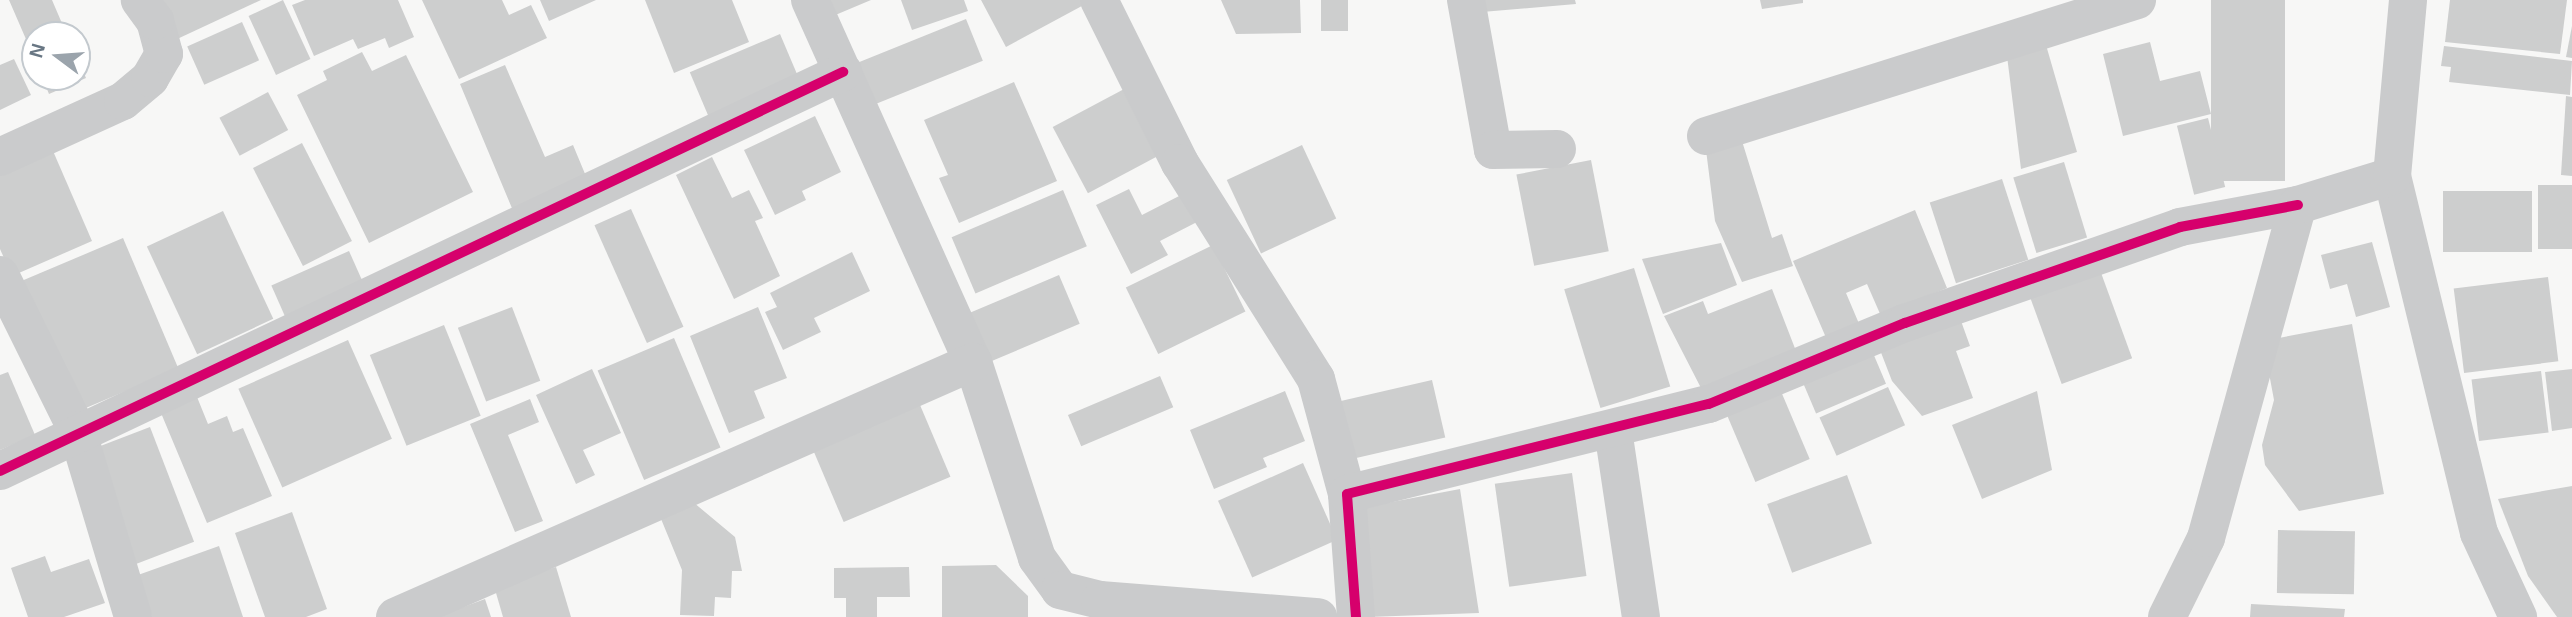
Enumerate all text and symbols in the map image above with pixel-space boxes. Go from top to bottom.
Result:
north arrow [21,21,91,91]
text: N [25,41,49,60]

